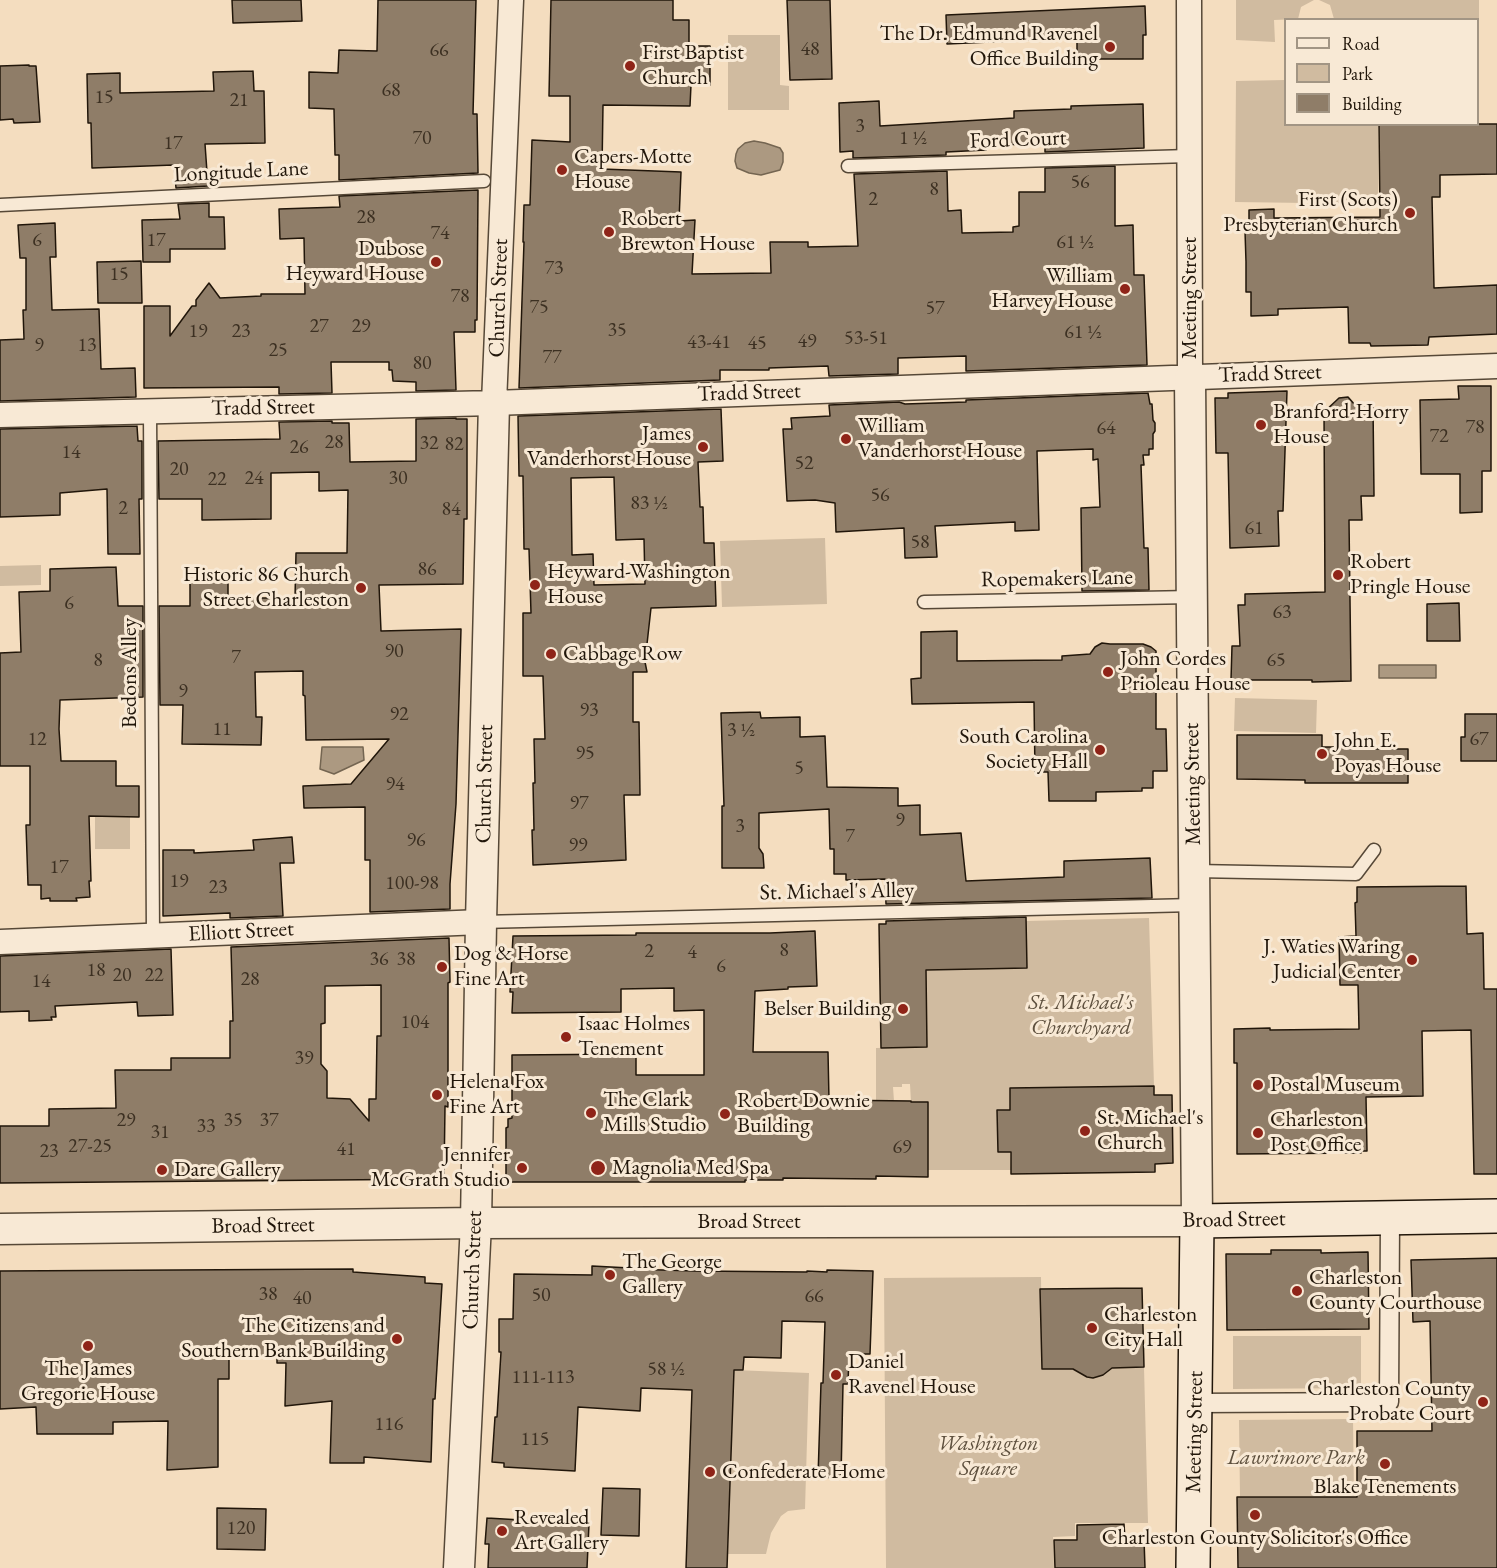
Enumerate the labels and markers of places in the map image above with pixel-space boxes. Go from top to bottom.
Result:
place label: The Dr. Edmund Ravenel Office Building [880,21,1098,72]
place label: First Baptist Church [642,40,744,92]
marker: The Dr. Edmund Ravenel Office Building [1103,40,1117,54]
marker: First Baptist Church [623,59,637,73]
place label: Capers-Motte House [574,144,692,196]
marker: Capers-Motte House [555,163,569,177]
place label: First (Scots) Presbyterian Church [1223,187,1398,238]
place label: Robert Brewton House [621,206,755,258]
marker: First (Scots) Presbyterian Church [1403,206,1417,220]
marker: Robert Brewton House [602,225,616,239]
place label: Dubose Heyward House [286,236,424,288]
marker: Dubose Heyward House [429,255,443,269]
place label: William Harvey House [991,263,1113,314]
marker: William Harvey House [1118,282,1132,296]
place label: Branford-Horry House [1273,399,1409,451]
place label: William Vanderhorst House [858,413,1022,464]
marker: Branford-Horry House [1254,418,1268,432]
place label: James Vanderhorst House [527,421,691,472]
marker: William Vanderhorst House [839,432,853,446]
marker: James Vanderhorst House [696,440,710,454]
place label: Robert Pringle House [1350,549,1470,600]
place label: Heyward-Washington House [547,559,731,610]
place label: Historic 86 Church Street Charleston [183,562,349,614]
marker: Robert Pringle House [1331,568,1345,582]
marker: Heyward-Washington House [528,578,542,592]
marker: Historic 86 Church Street Charleston [354,581,368,595]
place label: Cabbage Row [563,641,682,667]
place label: John Cordes Prioleau House [1120,646,1250,698]
marker: Cabbage Row [544,647,558,661]
marker: John Cordes Prioleau House [1101,665,1115,679]
place label: South Carolina Society Hall [959,724,1088,776]
place label: John E. Poyas House [1334,728,1441,780]
marker: South Carolina Society Hall [1093,743,1107,757]
marker: John E. Poyas House [1315,747,1329,761]
place label: J. Waties Waring Judicial Center [1263,934,1400,986]
place label: Dog & Horse Fine Art [454,941,568,992]
marker: J. Waties Waring Judicial Center [1405,953,1419,967]
marker: Dog & Horse Fine Art [435,960,449,974]
place label: Belser Building [764,996,891,1022]
marker: Belser Building [896,1002,910,1016]
place label: Isaac Holmes Tenement [578,1011,690,1062]
marker: Isaac Holmes Tenement [559,1030,573,1044]
place label: Helena Fox Fine Art [449,1069,544,1120]
place label: Postal Museum [1270,1072,1400,1098]
marker: Postal Museum [1251,1078,1265,1092]
place label: The Clark Mills Studio [603,1087,706,1138]
marker: Helena Fox Fine Art [430,1088,444,1102]
place label: Robert Downie Building [737,1088,870,1140]
place label: St. Michael's Church [1097,1105,1203,1156]
marker: The Clark Mills Studio [584,1106,598,1120]
marker: Robert Downie Building [718,1107,732,1121]
place label: Charleston Post Office [1270,1107,1363,1158]
marker: St. Michael's Church [1078,1124,1092,1138]
marker: Charleston Post Office [1251,1126,1265,1140]
place label: Jennifer McGrath Studio [371,1142,510,1194]
place label: Magnolia Med Spa [612,1155,769,1181]
place label: Dare Gallery [174,1157,281,1183]
marker: Magnolia Med Spa [589,1159,607,1177]
marker: Jennifer McGrath Studio [515,1161,529,1175]
marker: Dare Gallery [155,1163,169,1177]
place label: The George Gallery [622,1249,722,1300]
place label: Charleston County Courthouse [1309,1265,1482,1316]
marker: The George Gallery [603,1268,617,1282]
marker: Charleston County Courthouse [1290,1284,1304,1298]
place label: Charleston City Hall [1104,1302,1197,1354]
place label: The Citizens and Southern Bank Building [181,1313,385,1364]
marker: Charleston City Hall [1085,1321,1099,1335]
marker: The Citizens and Southern Bank Building [390,1332,404,1346]
marker: The James Gregorie House [81,1339,95,1353]
place label: Daniel Ravenel House [848,1349,976,1400]
place label: The James Gregorie House [21,1356,155,1408]
marker: Daniel Ravenel House [829,1368,843,1382]
place label: Charleston County Probate Court [1307,1376,1471,1428]
marker: Charleston County Probate Court [1476,1395,1490,1409]
marker: Blake Tenements [1378,1457,1392,1471]
place label: Confederate Home [722,1459,885,1485]
marker: Confederate Home [703,1465,717,1479]
place label: Blake Tenements [1314,1474,1456,1500]
place label: Revealed Art Gallery [514,1505,609,1556]
marker: Charleston County Solicitor's Office [1248,1508,1262,1522]
marker: Revealed Art Gallery [495,1524,509,1538]
place label: Charleston County Solicitor's Office [1102,1525,1408,1551]

